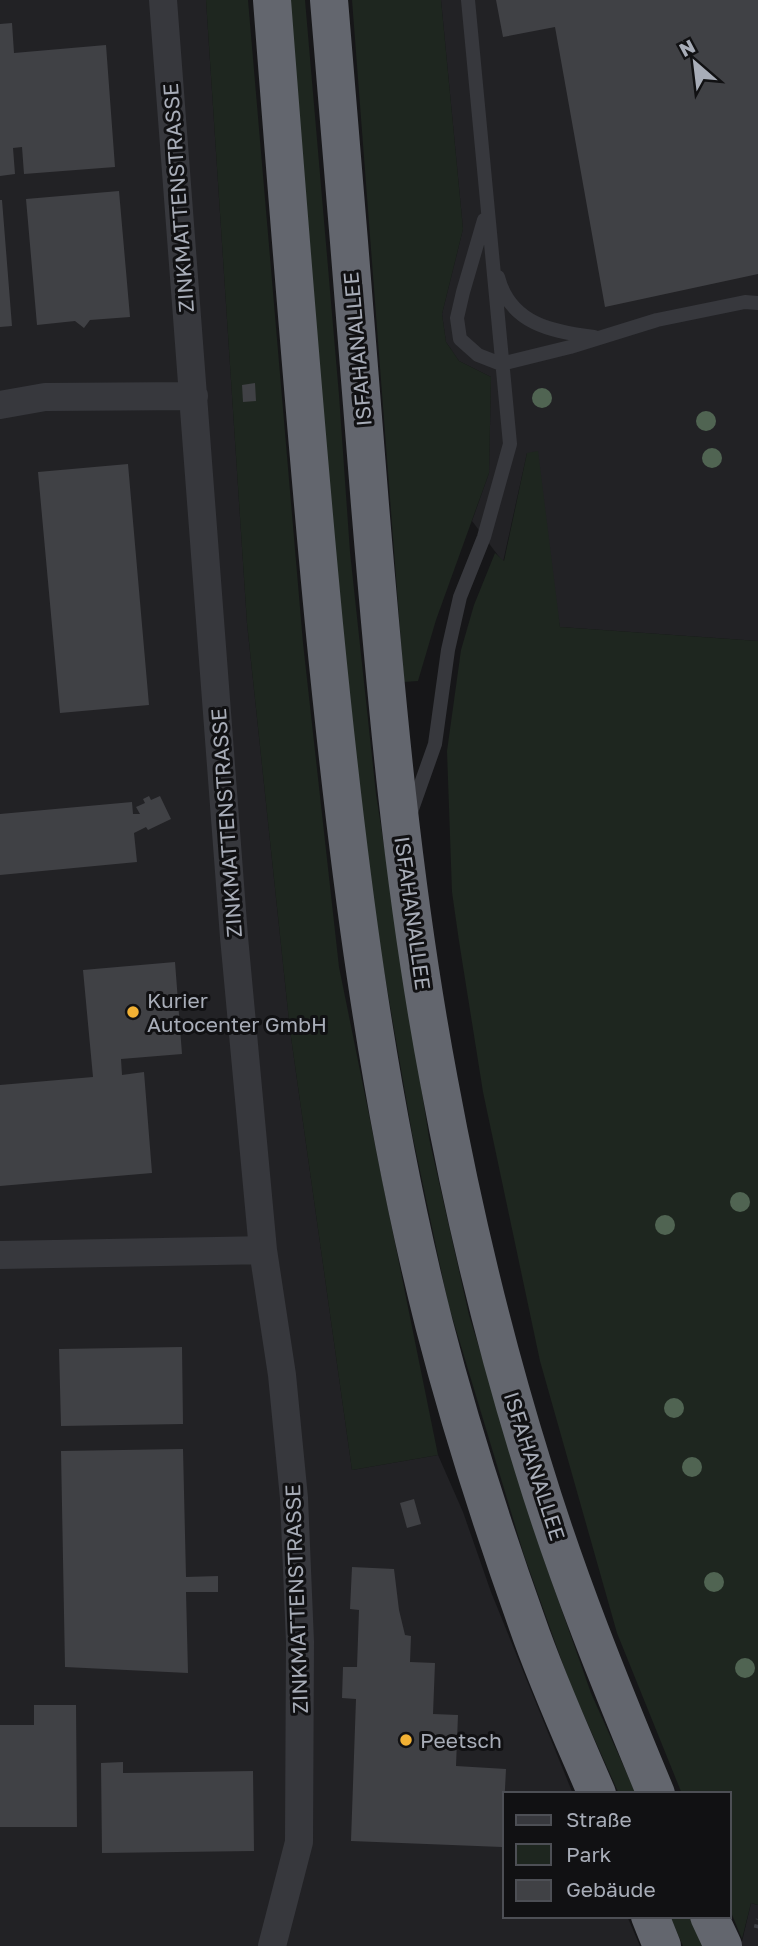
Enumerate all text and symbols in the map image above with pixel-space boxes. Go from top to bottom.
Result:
north arrow [660,28,730,98]
text: N [675,34,699,61]
street label: ZINKMATTENSTRASSE [157,82,199,314]
street label: ISFAHANALLEE [337,271,377,427]
street label: ZINKMATTENSTRASSE [205,707,247,939]
street label: ISFAHANALLEE [389,834,437,992]
place label: Kurier Autocenter GmbH [147,987,327,1037]
marker: Kurier Autocenter GmbH [125,1004,141,1020]
street label: ISFAHANALLEE [499,1388,571,1544]
street label: ZINKMATTENSTRASSE [279,1484,313,1714]
place label: Peetsch [420,1727,502,1753]
marker: Peetsch [398,1732,414,1748]
legend [503,1792,730,1918]
text: Straße [566,1806,632,1832]
text: Park [566,1841,612,1867]
text: Gebäude [566,1876,656,1902]

